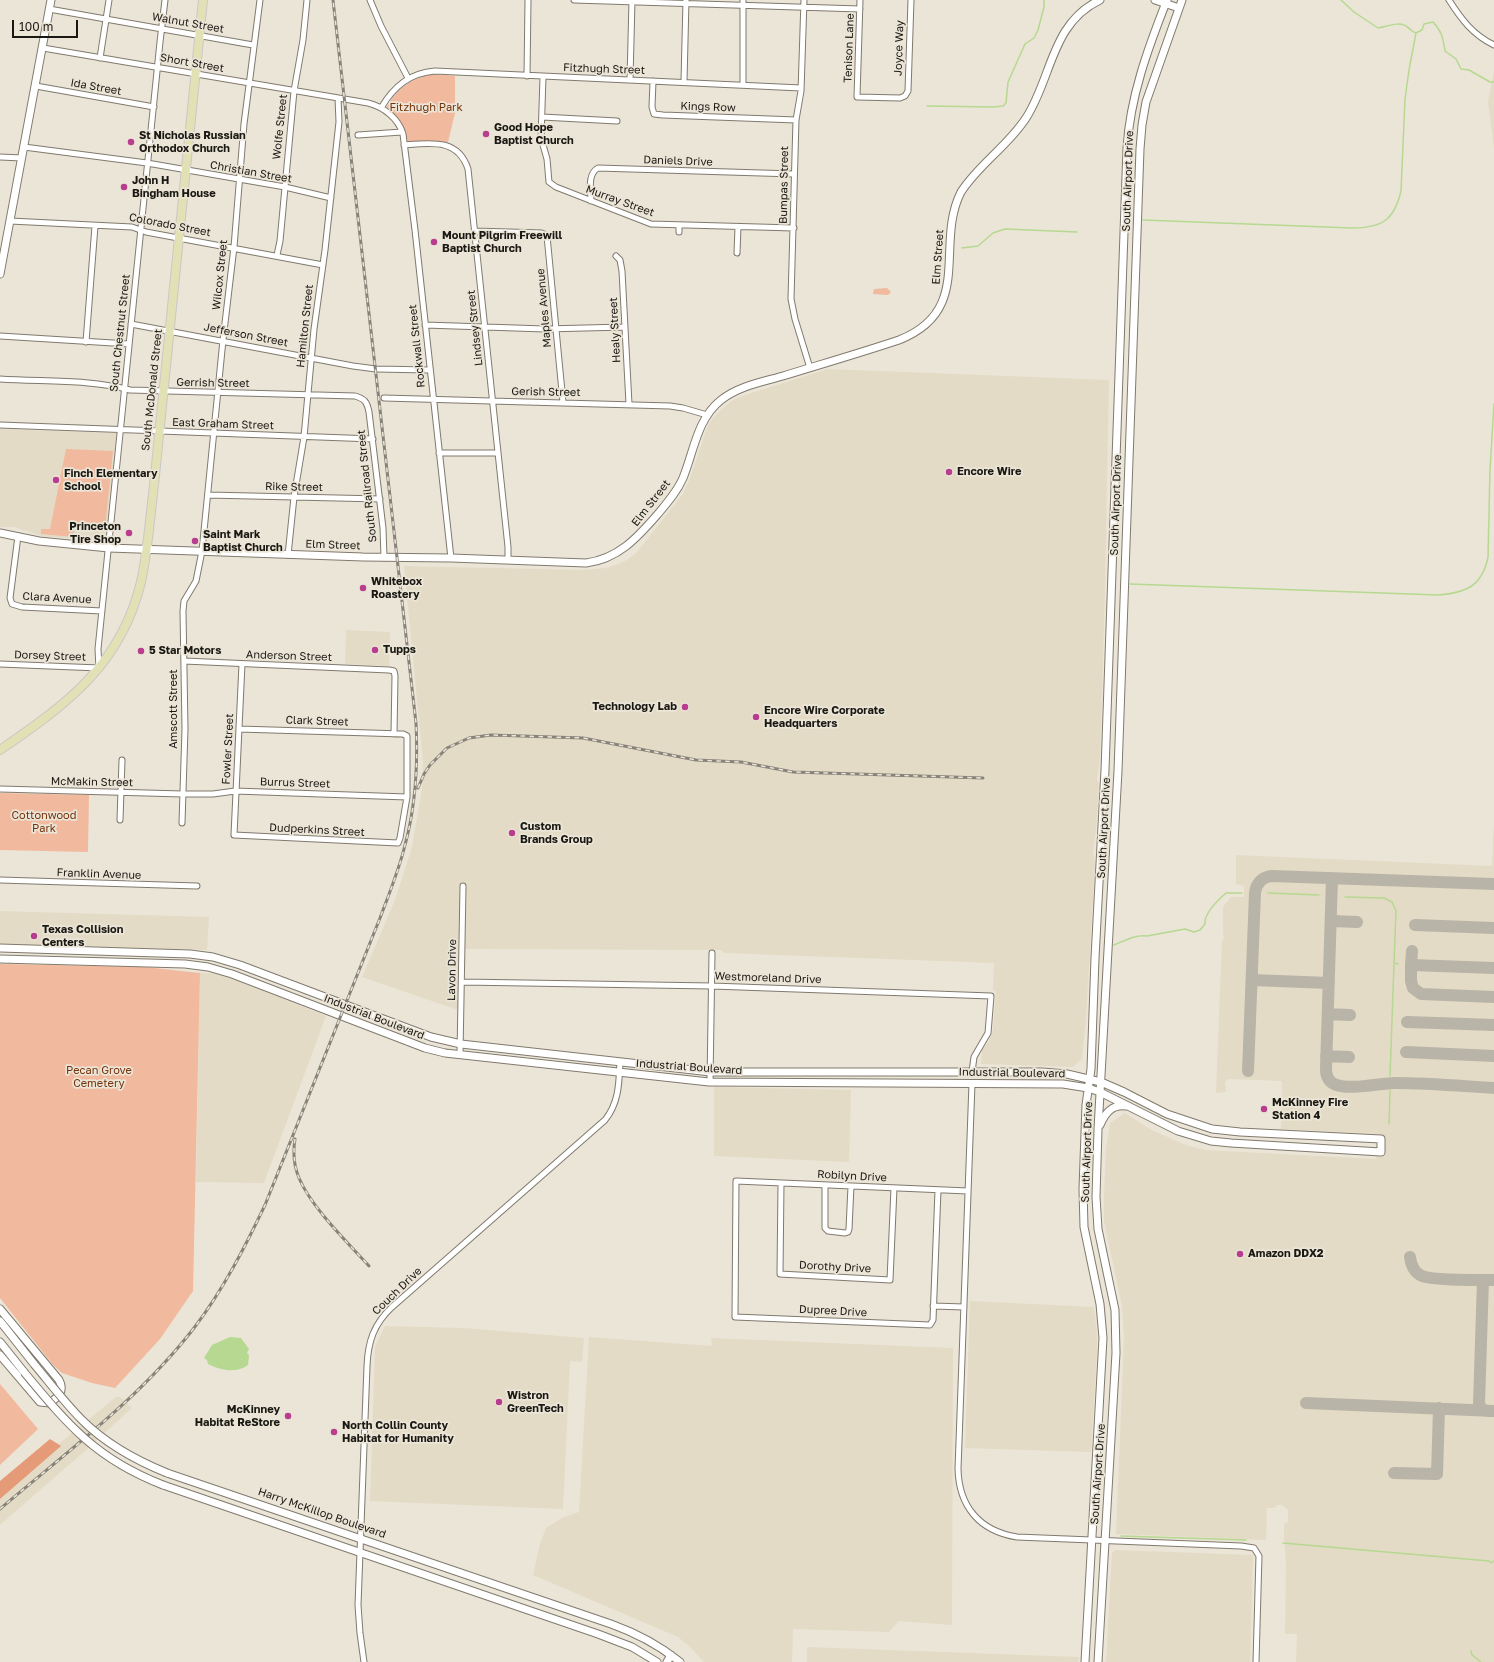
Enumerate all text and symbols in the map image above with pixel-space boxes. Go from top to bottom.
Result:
street label: Walnut Street [151,10,225,36]
scale bar [14,12,80,38]
street label: Tenison Lane [841,13,857,83]
text: 100 m [19,19,53,34]
street label: Joyce Way [891,20,907,76]
street label: Short Street [159,51,225,75]
street label: Fitzhugh Street [563,61,645,77]
street label: Ida Street [69,76,123,98]
street label: Wolfe Street [270,94,290,160]
street label: Kings Row [680,99,736,115]
park label: Fitzhugh Park [389,101,463,115]
place label: Good Hope Baptist Church [494,121,574,147]
place label: St Nicholas Russian Orthodox Church [139,129,246,155]
marker: Good Hope Baptist Church [481,129,491,139]
street label: South Airport Drive [1120,130,1136,232]
marker: St Nicholas Russian Orthodox Church [126,137,136,147]
street label: Bumpas Street [777,146,791,224]
street label: Daniels Drive [643,153,713,169]
street label: Christian Street [209,158,293,186]
place label: John H Bingham House [132,174,216,200]
marker: John H Bingham House [119,182,129,192]
street label: Murray Street [584,182,656,220]
street label: Colorado Street [128,211,212,239]
place label: Mount Pilgrim Freewill Baptist Church [442,229,562,255]
street label: Elm Street [929,229,947,285]
marker: Mount Pilgrim Freewill Baptist Church [429,237,439,247]
street label: Wilcox Street [210,239,230,311]
street label: Maples Avenue [534,268,554,348]
street label: South Chestnut Street [107,274,133,392]
street label: Hamilton Street [294,284,316,368]
street label: Lindsey Street [464,289,486,367]
street label: Healy Street [607,297,623,363]
street label: Rockwall Street [406,304,428,388]
street label: Jefferson Street [203,320,289,350]
street label: South McDonald Street [139,328,165,452]
street label: Gerrish Street [176,376,250,390]
street label: Gerish Street [511,385,581,399]
street label: East Graham Street [172,416,274,432]
street label: South Railroad Street [355,429,379,543]
street label: South Airport Drive [1108,454,1124,556]
place label: Encore Wire [957,465,1021,479]
place label: Finch Elementary School [64,467,158,493]
marker: Encore Wire [944,467,954,477]
marker: Finch Elementary School [51,475,61,485]
street label: Elm Street [629,477,673,529]
street label: Rike Street [265,480,323,494]
place label: Princeton Tire Shop [69,520,121,546]
marker: Princeton Tire Shop [124,528,134,538]
place label: Saint Mark Baptist Church [203,528,283,554]
marker: Saint Mark Baptist Church [190,536,200,546]
street label: Elm Street [305,537,361,553]
place label: Whitebox Roastery [371,575,422,601]
marker: Whitebox Roastery [358,583,368,593]
street label: Clara Avenue [22,590,92,606]
place label: Tupps [383,643,416,657]
place label: 5 Star Motors [149,644,221,658]
marker: Tupps [370,645,380,655]
marker: 5 Star Motors [136,646,146,656]
street label: Dorsey Street [14,648,86,664]
street label: Anderson Street [246,648,332,664]
street label: Amscott Street [167,669,181,749]
place label: Technology Lab [592,700,677,714]
marker: Technology Lab [680,702,690,712]
place label: Encore Wire Corporate Headquarters [764,704,885,730]
marker: Encore Wire Corporate Headquarters [751,712,761,722]
street label: Fowler Street [220,713,236,785]
street label: Clark Street [285,713,349,729]
street label: McMakin Street [51,775,133,789]
street label: Burrus Street [260,775,330,791]
street label: South Airport Drive [1095,777,1113,879]
park label: Cottonwood Park [12,809,76,835]
place label: Custom Brands Group [520,820,593,846]
street label: Dudperkins Street [269,821,365,839]
marker: Custom Brands Group [507,828,517,838]
street label: Franklin Avenue [56,866,142,882]
place label: Texas Collision Centers [42,923,123,949]
marker: Texas Collision Centers [29,931,39,941]
street label: Lavon Drive [445,939,459,1001]
street label: Westmoreland Drive [714,970,822,986]
street label: Industrial Boulevard [322,992,426,1042]
street label: Industrial Boulevard [635,1057,743,1077]
park label: Pecan Grove Cemetery [66,1064,132,1090]
street label: Industrial Boulevard [959,1065,1065,1081]
place label: McKinney Fire Station 4 [1272,1096,1348,1122]
street label: South Airport Drive [1079,1101,1095,1203]
marker: McKinney Fire Station 4 [1259,1104,1269,1114]
street label: Robilyn Drive [817,1168,887,1184]
place label: Amazon DDX2 [1248,1247,1324,1261]
marker: Amazon DDX2 [1235,1249,1245,1259]
street label: Dorothy Drive [799,1259,871,1275]
street label: Couch Drive [370,1264,424,1318]
street label: Dupree Drive [799,1303,867,1319]
place label: Wistron GreenTech [507,1389,564,1415]
marker: Wistron GreenTech [494,1397,504,1407]
place label: McKinney Habitat ReStore [195,1403,280,1429]
marker: McKinney Habitat ReStore [283,1411,293,1421]
place label: North Collin County Habitat for Humanity [342,1419,454,1445]
street label: South Airport Drive [1088,1423,1108,1525]
marker: North Collin County Habitat for Humanity [329,1427,339,1437]
street label: Harry McKillop Boulevard [256,1485,388,1541]

